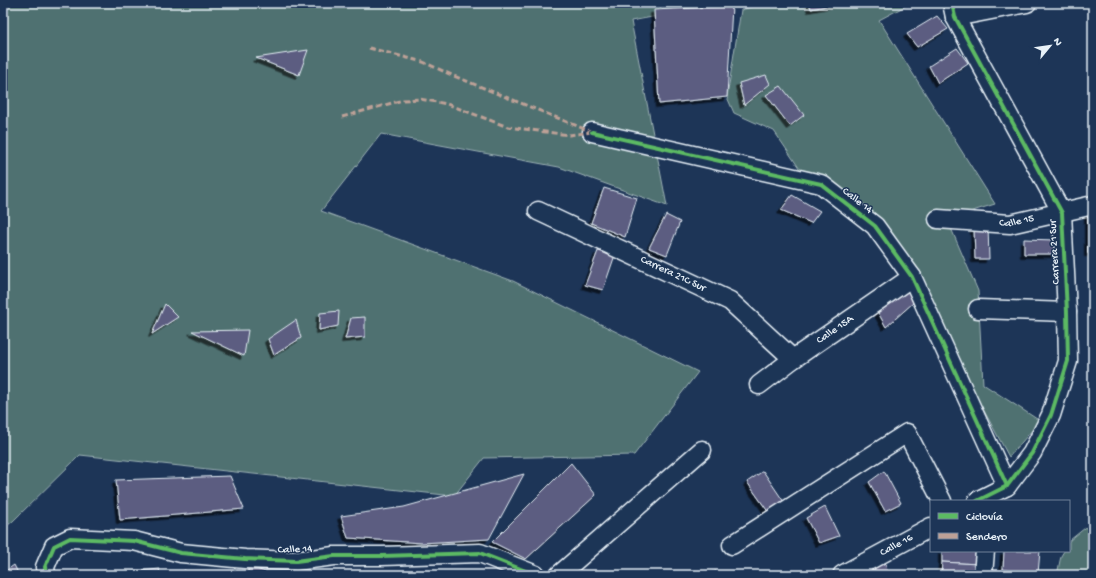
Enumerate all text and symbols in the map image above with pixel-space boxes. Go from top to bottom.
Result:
north arrow [1030,26,1070,66]
text: N [1050,36,1064,48]
street label: Calle 14 [840,186,875,217]
street label: Calle 15 [999,213,1035,230]
street label: Carrera 21 Sur [1047,218,1063,285]
street label: Carrera 21C Sur [638,254,709,295]
street label: Calle 15A [814,313,856,347]
legend [930,500,1070,552]
text: Ciclovía [966,511,1003,525]
text: Sendero [966,531,1007,545]
street label: Calle 16 [878,532,915,559]
street label: Calle 14 [277,543,313,557]

